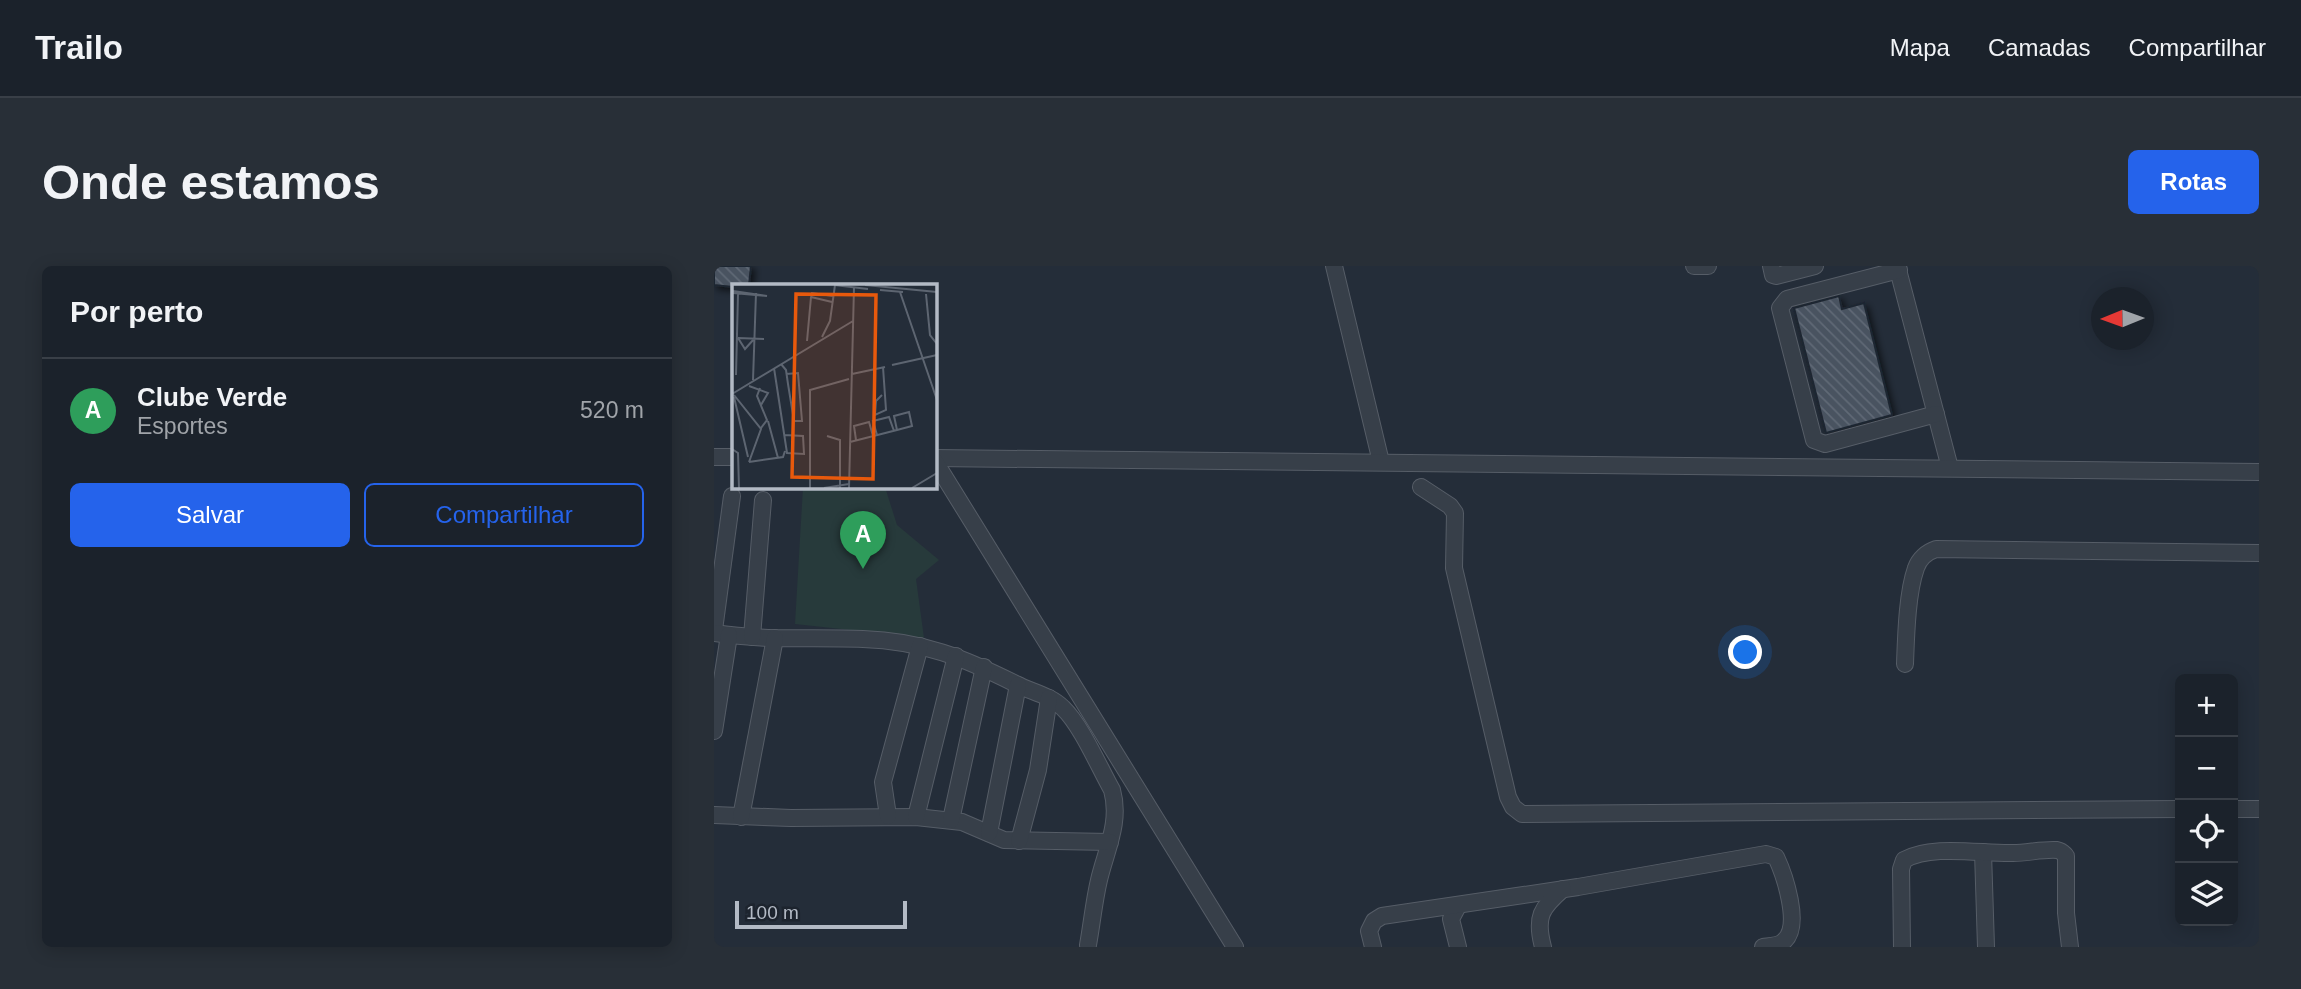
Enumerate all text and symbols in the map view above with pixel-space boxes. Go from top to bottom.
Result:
text: Trailo [35,29,123,66]
text: Mapa [1890,34,1950,61]
text: Camadas [1988,34,2091,61]
text: Compartilhar [2129,34,2266,61]
button: Rotas [2128,150,2259,214]
text: Onde estamos [42,155,380,209]
inset map [732,284,936,488]
north arrow [2091,287,2154,350]
text: Por perto [70,295,203,328]
text: Clube Verde [137,382,287,412]
text: A [85,397,101,423]
text: 520 m [580,397,644,423]
text: Esportes [137,413,228,439]
button: Salvar [70,483,350,547]
button: Compartilhar [364,483,644,547]
pin: A [840,511,886,569]
your location [1728,635,1762,669]
map controls [2175,674,2238,926]
button: + [2175,674,2238,737]
button: − [2175,737,2238,800]
button: locate [2175,800,2238,863]
button: layers [2175,863,2238,926]
scale bar [735,898,906,930]
text: 100 m [746,902,799,923]

